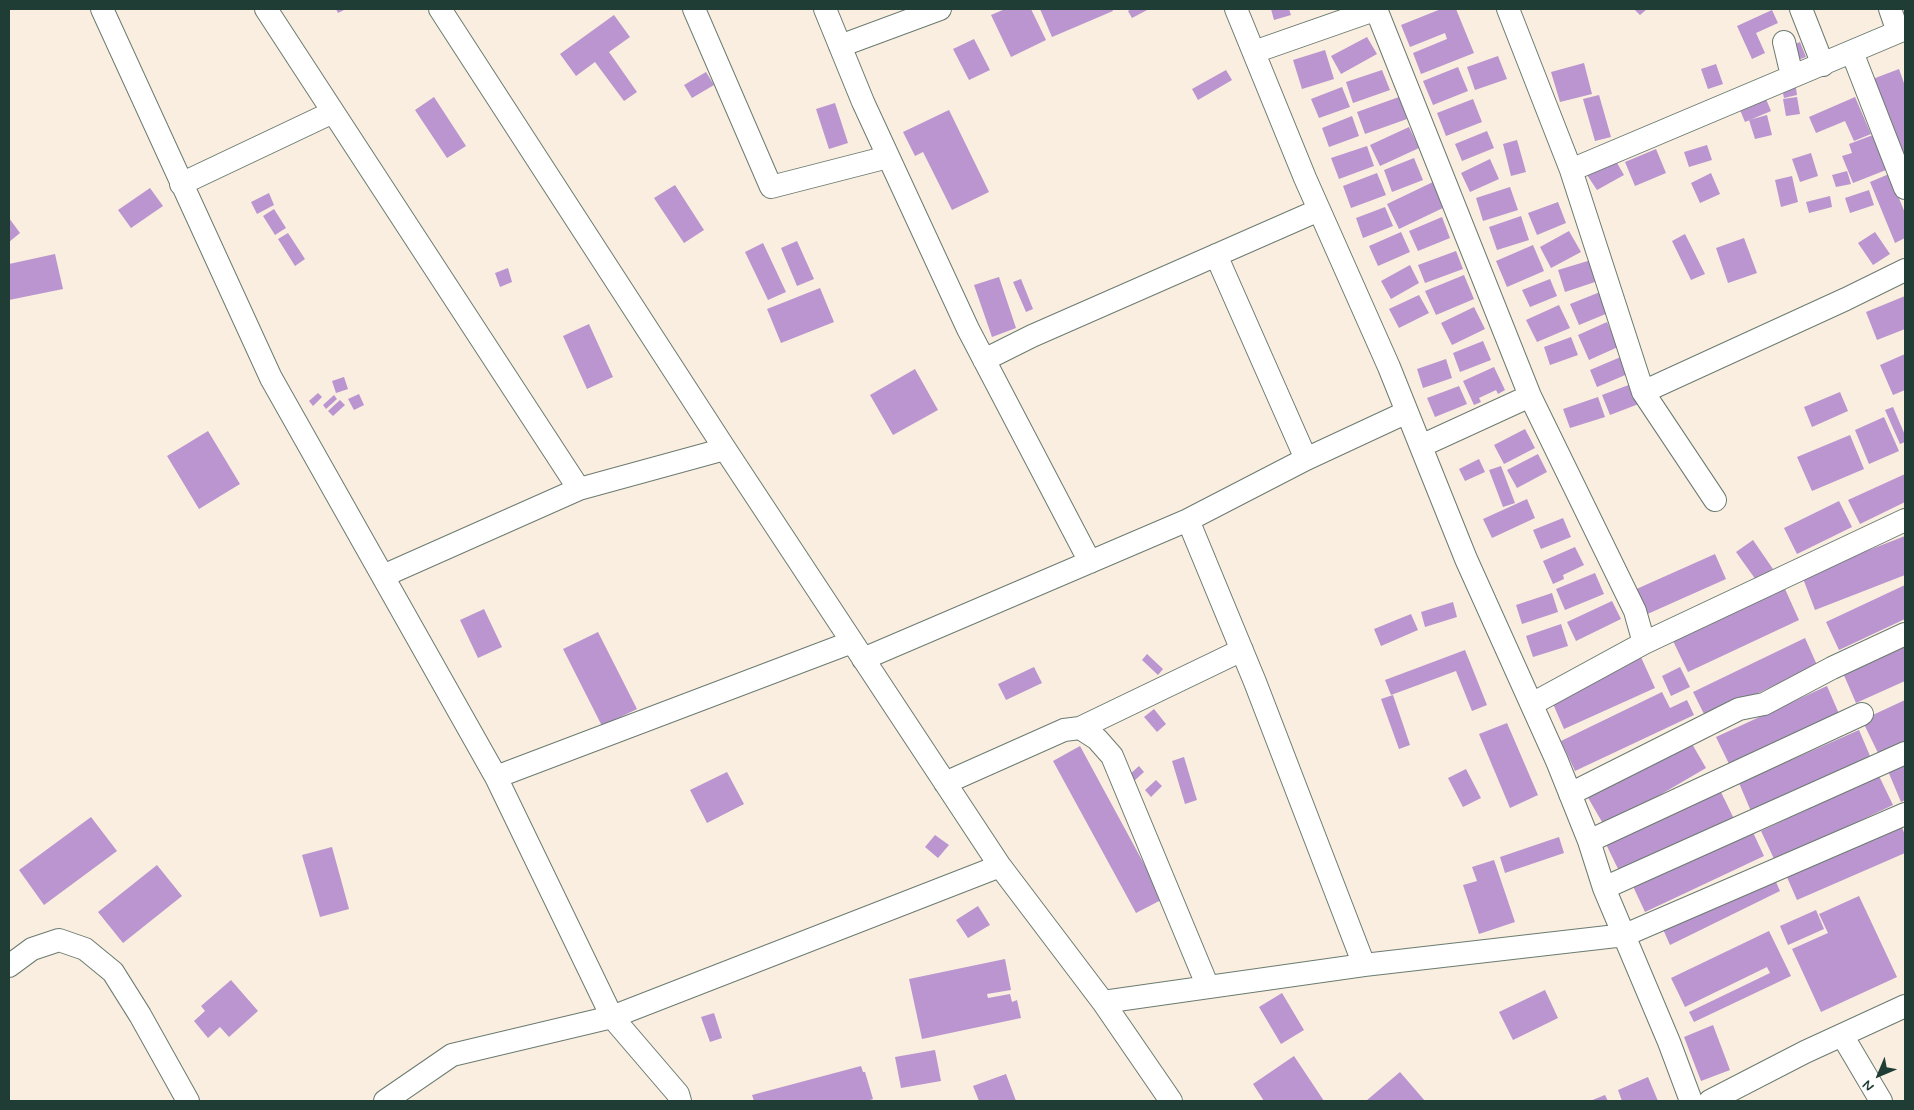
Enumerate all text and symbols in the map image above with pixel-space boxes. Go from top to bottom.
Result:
north arrow [1854,1050,1904,1100]
text: N [1859,1076,1878,1095]

